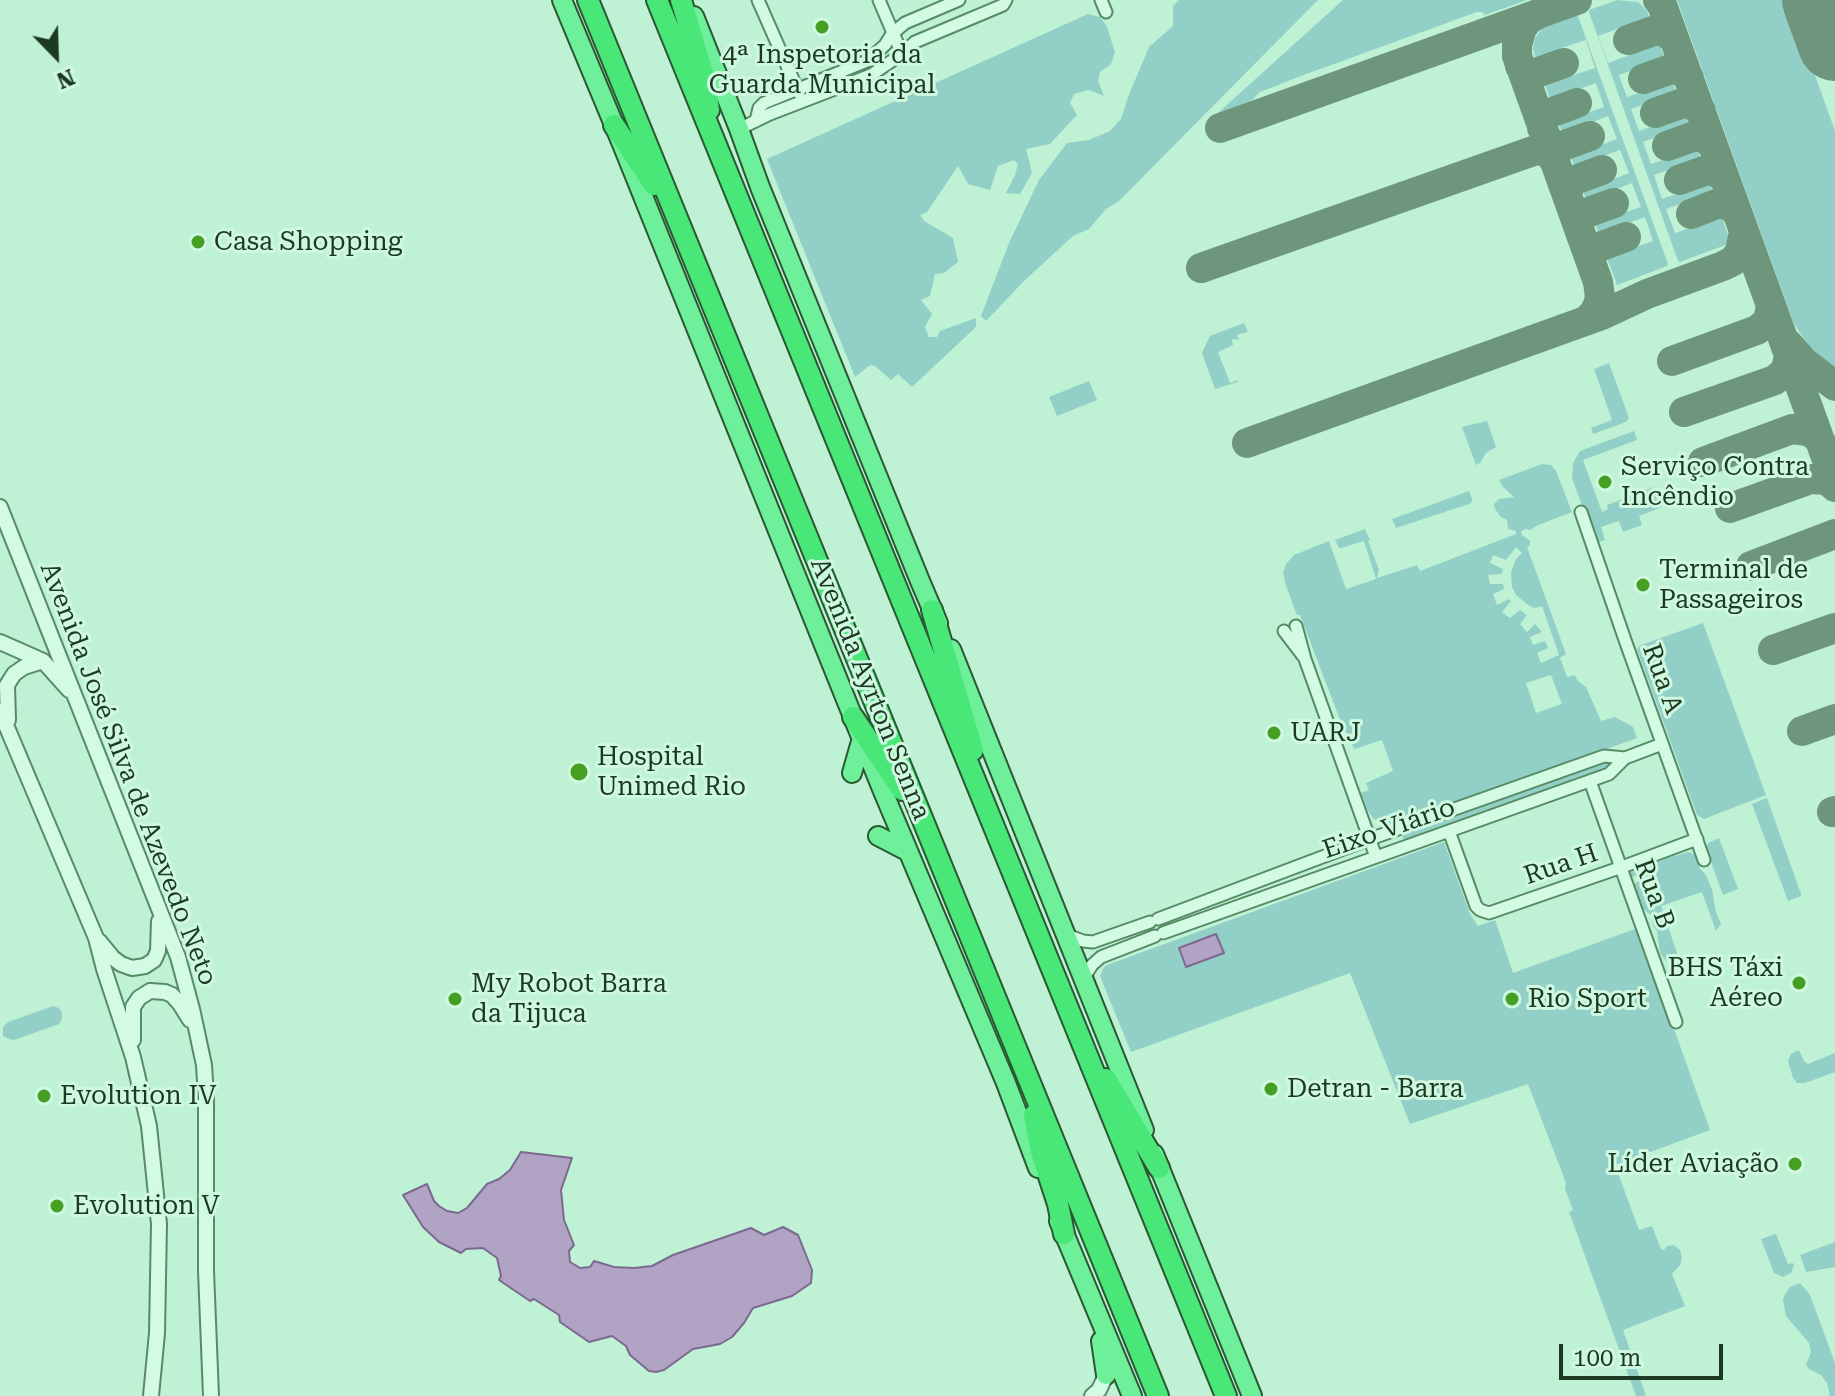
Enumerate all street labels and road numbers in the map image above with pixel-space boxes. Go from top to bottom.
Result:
street label: Avenida Ayrton Senna [803,553,937,825]
street label: Avenida José Silva de Azevedo Neto [33,558,223,990]
street label: Rua A [1635,640,1689,718]
street label: Eixo Viário [1319,792,1459,866]
street label: Rua H [1520,838,1602,892]
street label: Rua B [1627,855,1681,933]

